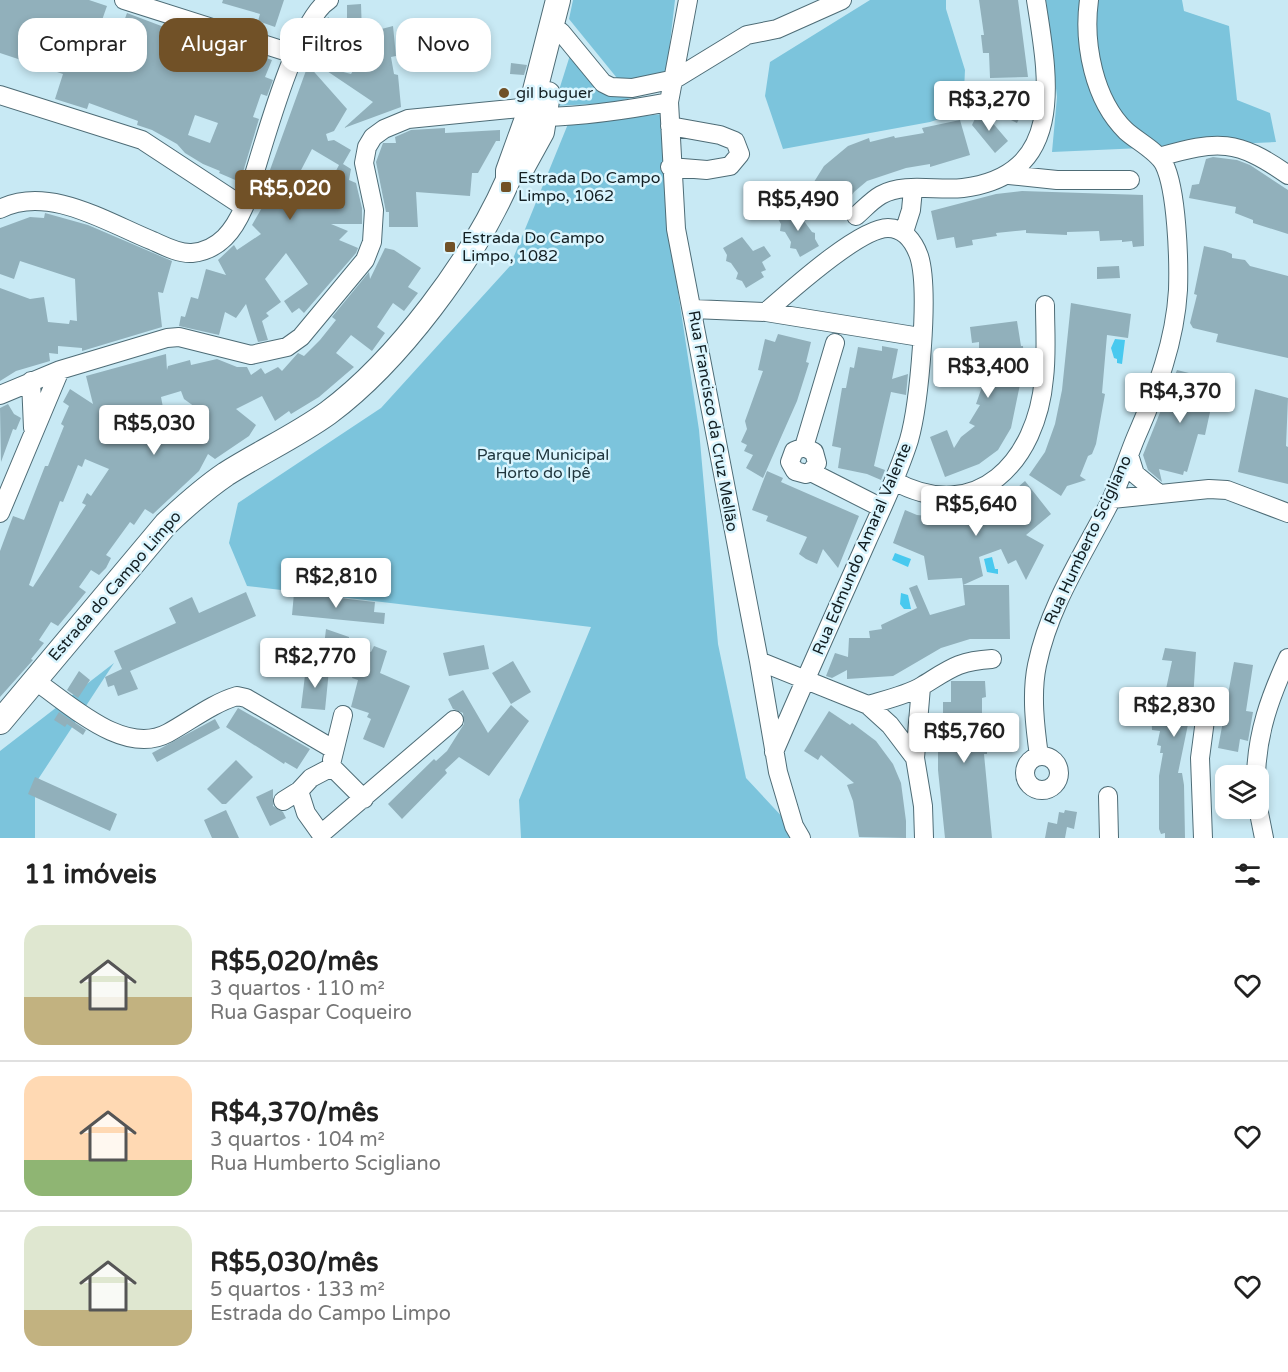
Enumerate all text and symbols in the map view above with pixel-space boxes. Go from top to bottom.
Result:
chip: Comprar [18,18,147,72]
chip: Alugar [159,18,268,72]
chip: Filtros [280,18,384,72]
chip: Novo [396,18,491,72]
pin: R$3,270 [934,81,1044,132]
place label: gil buguer [516,83,594,103]
marker: gil buguer [497,86,511,100]
text: R$3,270 [948,88,1030,112]
place label: Estrada Do Campo Limpo, 1062 [518,168,660,206]
pin: R$5,020 [235,170,345,221]
text: R$5,020 [249,177,331,201]
marker: Estrada Do Campo Limpo, 1062 [499,180,513,194]
pin: R$5,490 [743,181,853,232]
text: R$5,490 [757,188,839,212]
place label: Estrada Do Campo Limpo, 1082 [462,228,604,266]
marker: Estrada Do Campo Limpo, 1082 [443,240,457,254]
street label: Rua Francisco da Cruz Mellão [684,309,742,533]
pin: R$3,400 [933,348,1043,399]
text: R$3,400 [947,355,1029,379]
pin: R$4,370 [1125,373,1235,424]
text: R$4,370 [1139,380,1221,404]
pin: R$5,030 [99,405,209,456]
text: R$5,030 [113,412,195,436]
street label: Rua Edmundo Amaral Valente [808,440,916,658]
park label: Parque Municipal Horto do Ipê [477,445,609,483]
street label: Rua Humberto Scigliano [1040,452,1136,628]
pin: R$5,640 [921,486,1031,537]
text: R$5,640 [935,493,1017,517]
street label: Estrada do Campo Limpo [44,507,186,665]
pin: R$2,810 [281,558,391,609]
text: R$2,810 [295,565,377,589]
pin: R$2,770 [260,638,370,689]
text: R$2,770 [274,645,356,669]
pin: R$2,830 [1119,687,1229,738]
text: R$2,830 [1133,694,1215,718]
pin: R$5,760 [909,713,1019,764]
text: R$5,760 [923,720,1005,744]
map controls [1215,765,1269,819]
button: layers [1215,765,1269,819]
icon: filters [1231,858,1264,891]
text: 11 imóveis [24,859,157,890]
text: R$5,020/mês [210,946,379,977]
icon: home [72,949,144,1021]
icon: heart [1231,969,1264,1002]
text: 3 quartos · 110 m² [210,977,385,1001]
text: Rua Gaspar Coqueiro [210,1001,412,1025]
text: R$4,370/mês [210,1097,379,1128]
icon: home [72,1100,144,1172]
icon: heart [1231,1120,1264,1153]
text: 3 quartos · 104 m² [210,1128,385,1152]
text: Rua Humberto Scigliano [210,1152,441,1176]
text: R$5,030/mês [210,1247,379,1278]
icon: home [72,1250,144,1322]
icon: heart [1231,1270,1264,1303]
text: 5 quartos · 133 m² [210,1278,385,1302]
text: Estrada do Campo Limpo [210,1302,451,1326]

